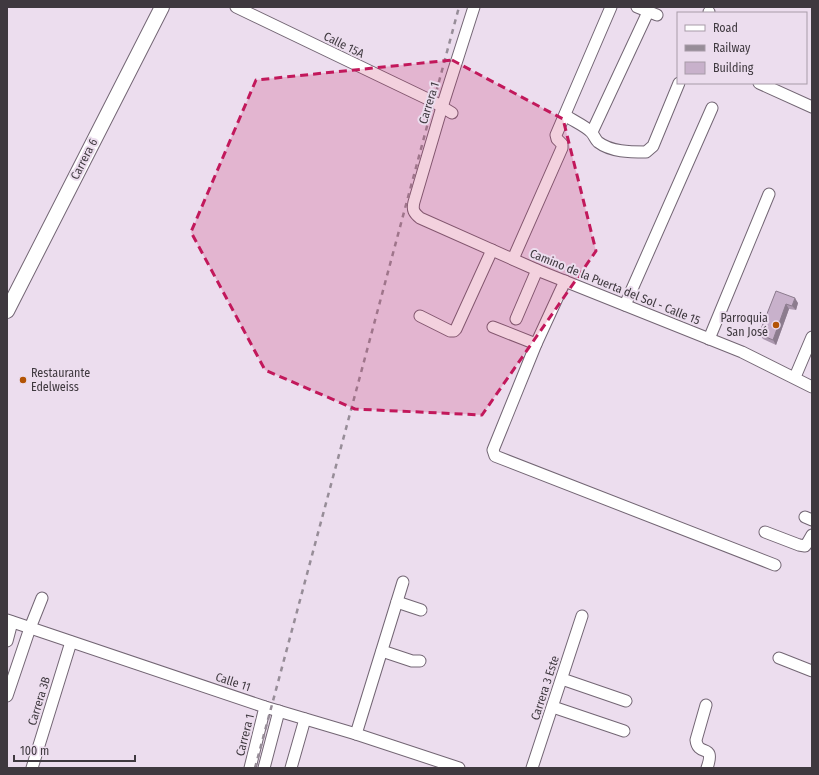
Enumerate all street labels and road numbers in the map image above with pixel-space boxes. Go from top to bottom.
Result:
street label: Calle 15A [321,29,367,61]
street label: Carrera 1 [416,80,442,126]
street label: Carrera 6 [68,136,100,182]
street label: Camino de la Puerta del Sol - Calle 15 [528,246,703,328]
street label: Carrera 3 Este [528,654,562,722]
street label: Calle 11 [214,670,252,694]
street label: Carrera 3B [25,674,53,727]
street label: Carrera 1 [233,712,257,758]

